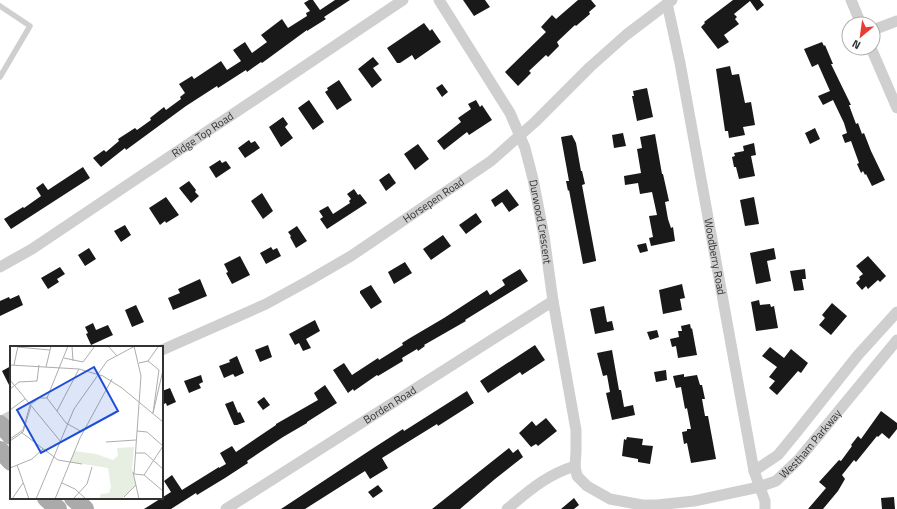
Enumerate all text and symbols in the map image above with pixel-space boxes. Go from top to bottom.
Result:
north arrow [841,16,881,56]
text: N [849,36,863,54]
street label: Ridge Top Road [168,108,237,161]
street label: Horsepen Road [399,173,468,227]
street label: Durwood Crescent [525,178,556,265]
street label: Woodberry Road [700,217,730,296]
inset map [10,346,163,499]
street label: Borden Road [360,382,419,428]
street label: Westham Parkway [776,405,845,482]

